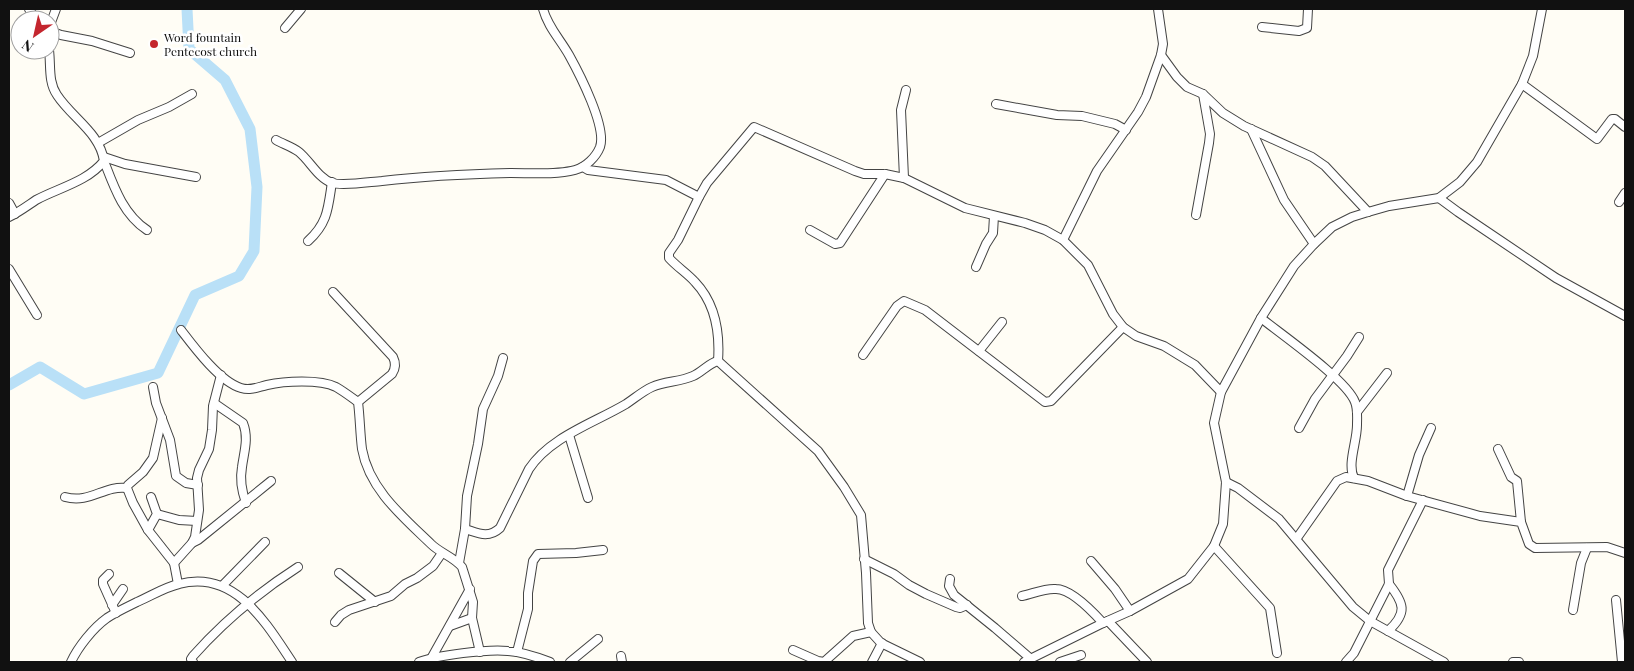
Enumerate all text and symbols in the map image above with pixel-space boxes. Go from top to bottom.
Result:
north arrow [10,10,60,60]
place label: Word fountain Pentecost church [163,29,257,59]
text: N [18,35,37,57]
marker: Word fountain Pentecost church [148,38,160,50]

